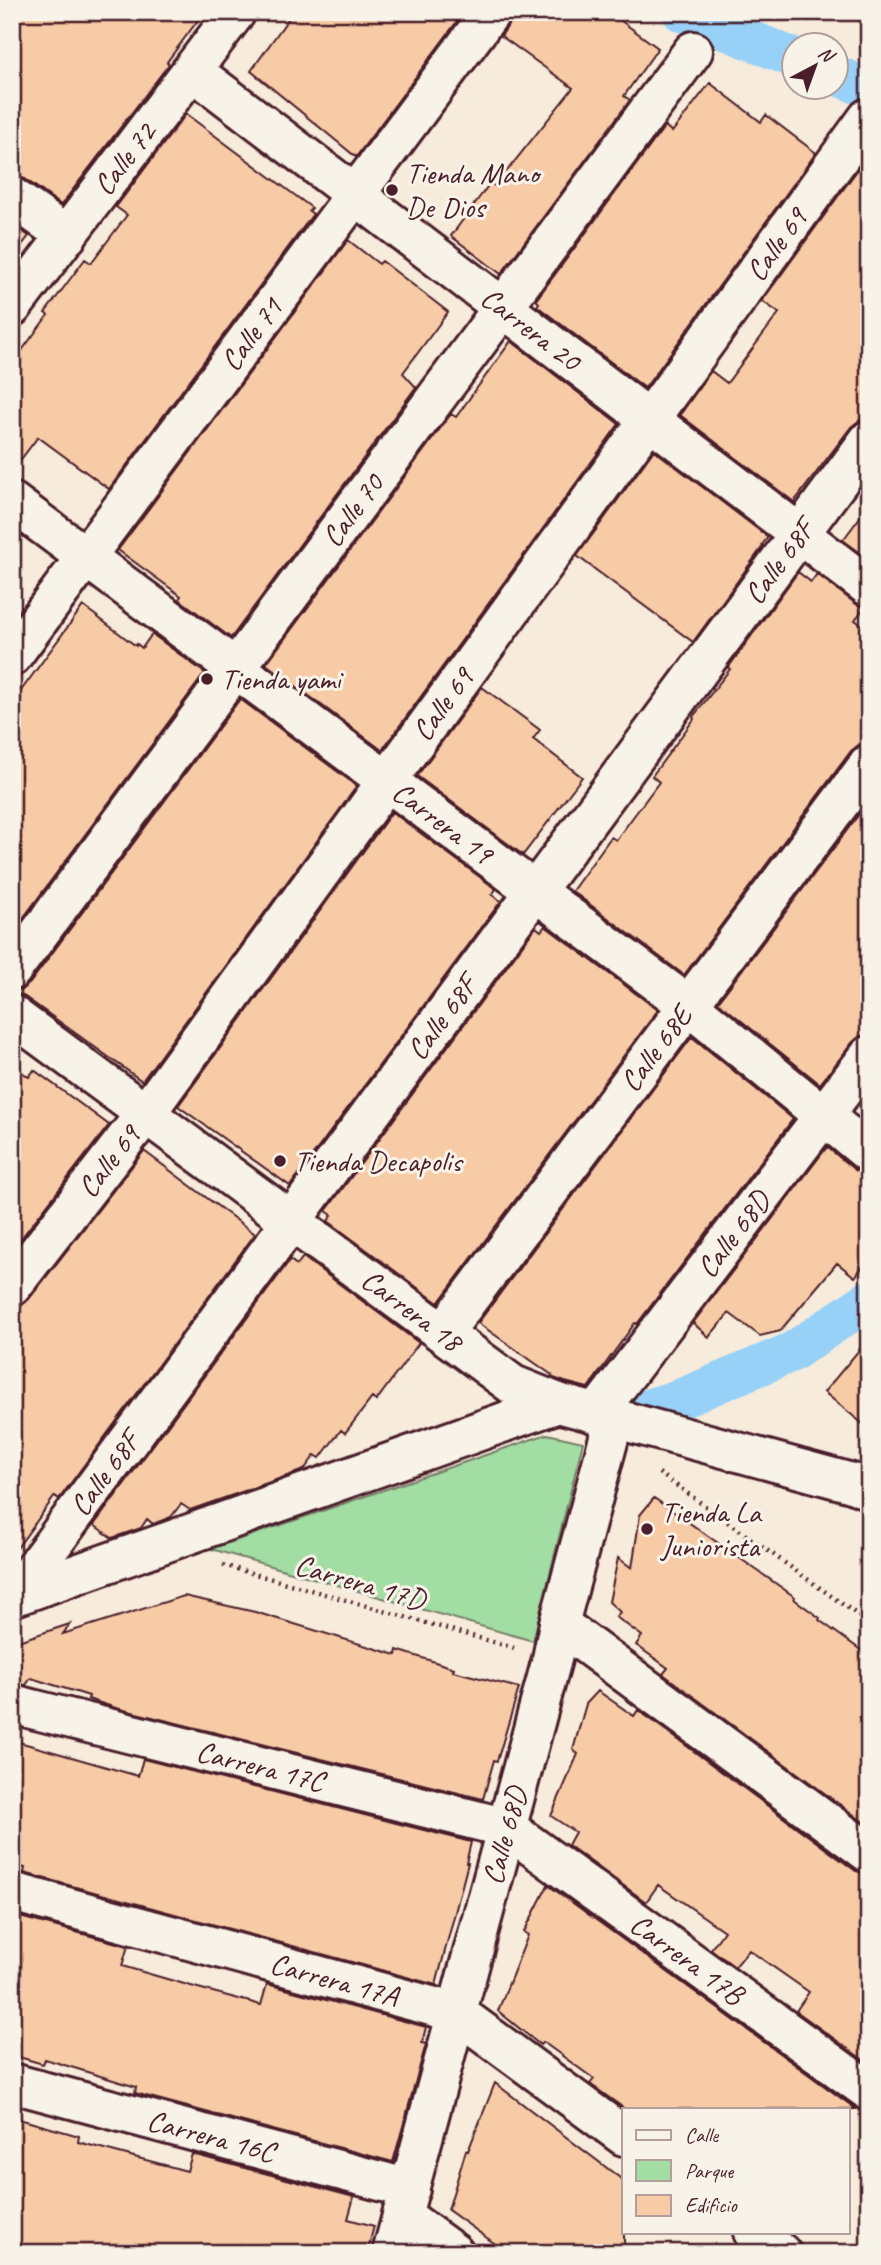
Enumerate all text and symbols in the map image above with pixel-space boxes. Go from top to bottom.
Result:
north arrow [780,32,850,102]
text: N [813,41,840,69]
street label: Calle 72 [85,113,166,203]
place label: Tienda Mano De Dios [406,154,542,226]
marker: Tienda Mano De Dios [384,182,400,198]
street label: Calle 69 [737,198,817,289]
street label: Carrera 20 [473,279,590,381]
street label: Calle 71 [212,289,292,378]
street label: Calle 70 [313,464,394,554]
street label: Calle 68F [735,507,826,612]
street label: Calle 69 [403,658,483,748]
place label: Tienda yami [221,660,344,698]
marker: Tienda yami [199,671,215,687]
street label: Carrera 19 [385,773,503,874]
street label: Calle 68F [398,963,489,1067]
street label: Calle 68E [611,995,703,1099]
street label: Calle 69 [69,1115,150,1205]
place label: Tienda Decapolis [294,1142,464,1180]
marker: Tienda Decapolis [272,1153,288,1169]
street label: Calle 68D [688,1181,780,1285]
street label: Carrera 18 [354,1260,472,1361]
street label: Calle 68F [61,1419,152,1523]
place label: Tienda La Juniorista [659,1493,763,1565]
marker: Tienda La Juniorista [639,1521,655,1537]
street label: Carrera 17D [291,1545,432,1619]
street label: Carrera 17C [193,1732,331,1801]
street label: Calle 68D [473,1781,536,1889]
street label: Carrera 17B [623,1905,754,2014]
street label: Carrera 17A [266,1944,404,2016]
street label: Carrera 16C [143,2101,282,2172]
legend [622,2108,850,2234]
text: Calle [685,2122,719,2148]
text: Parque [685,2158,734,2184]
text: Edificio [685,2192,738,2218]

